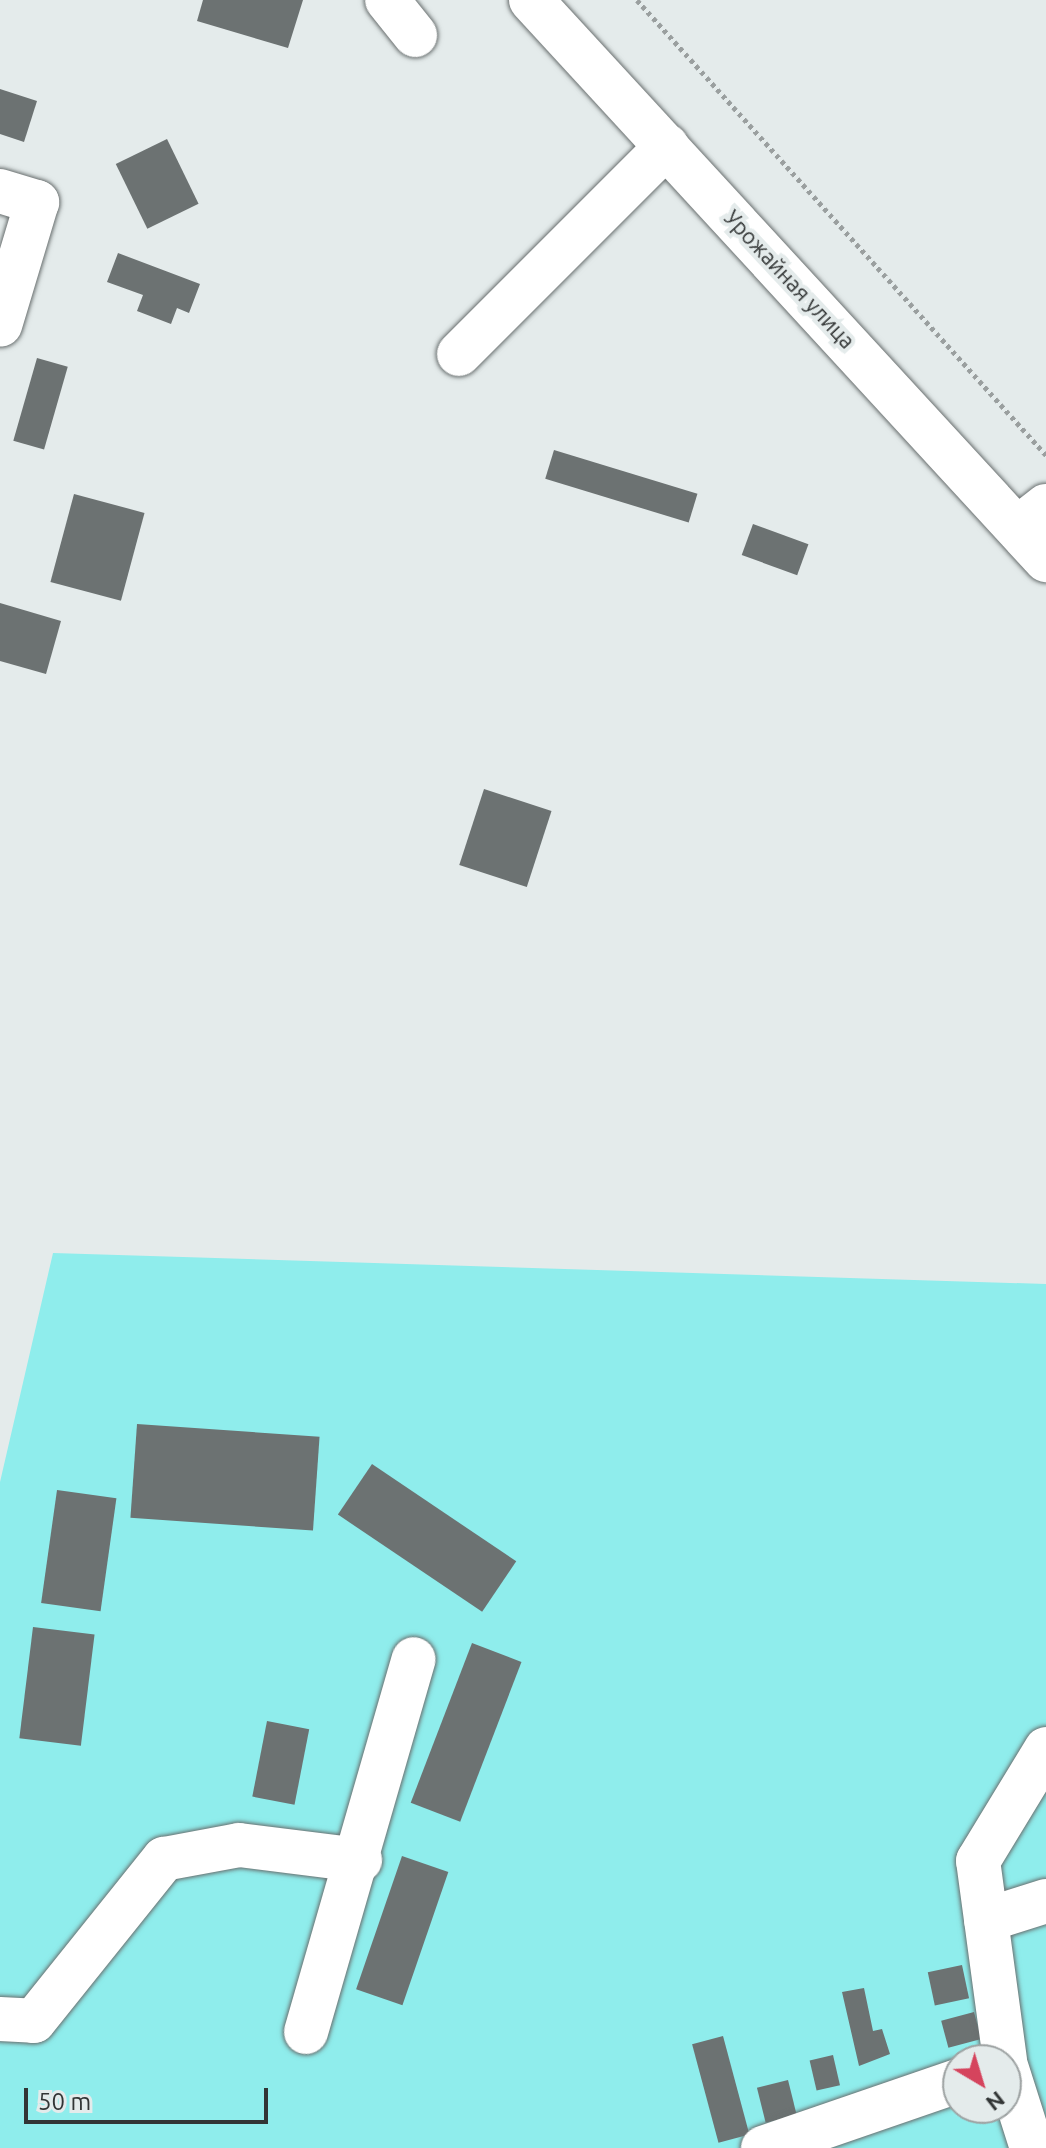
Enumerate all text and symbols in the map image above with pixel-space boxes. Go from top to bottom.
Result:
street label: Урожайная улица [719,204,861,354]
north arrow [942,2044,1022,2124]
scale bar [28,2072,272,2122]
text: N [982,2087,1010,2117]
text: 50 m [38,2088,91,2115]

